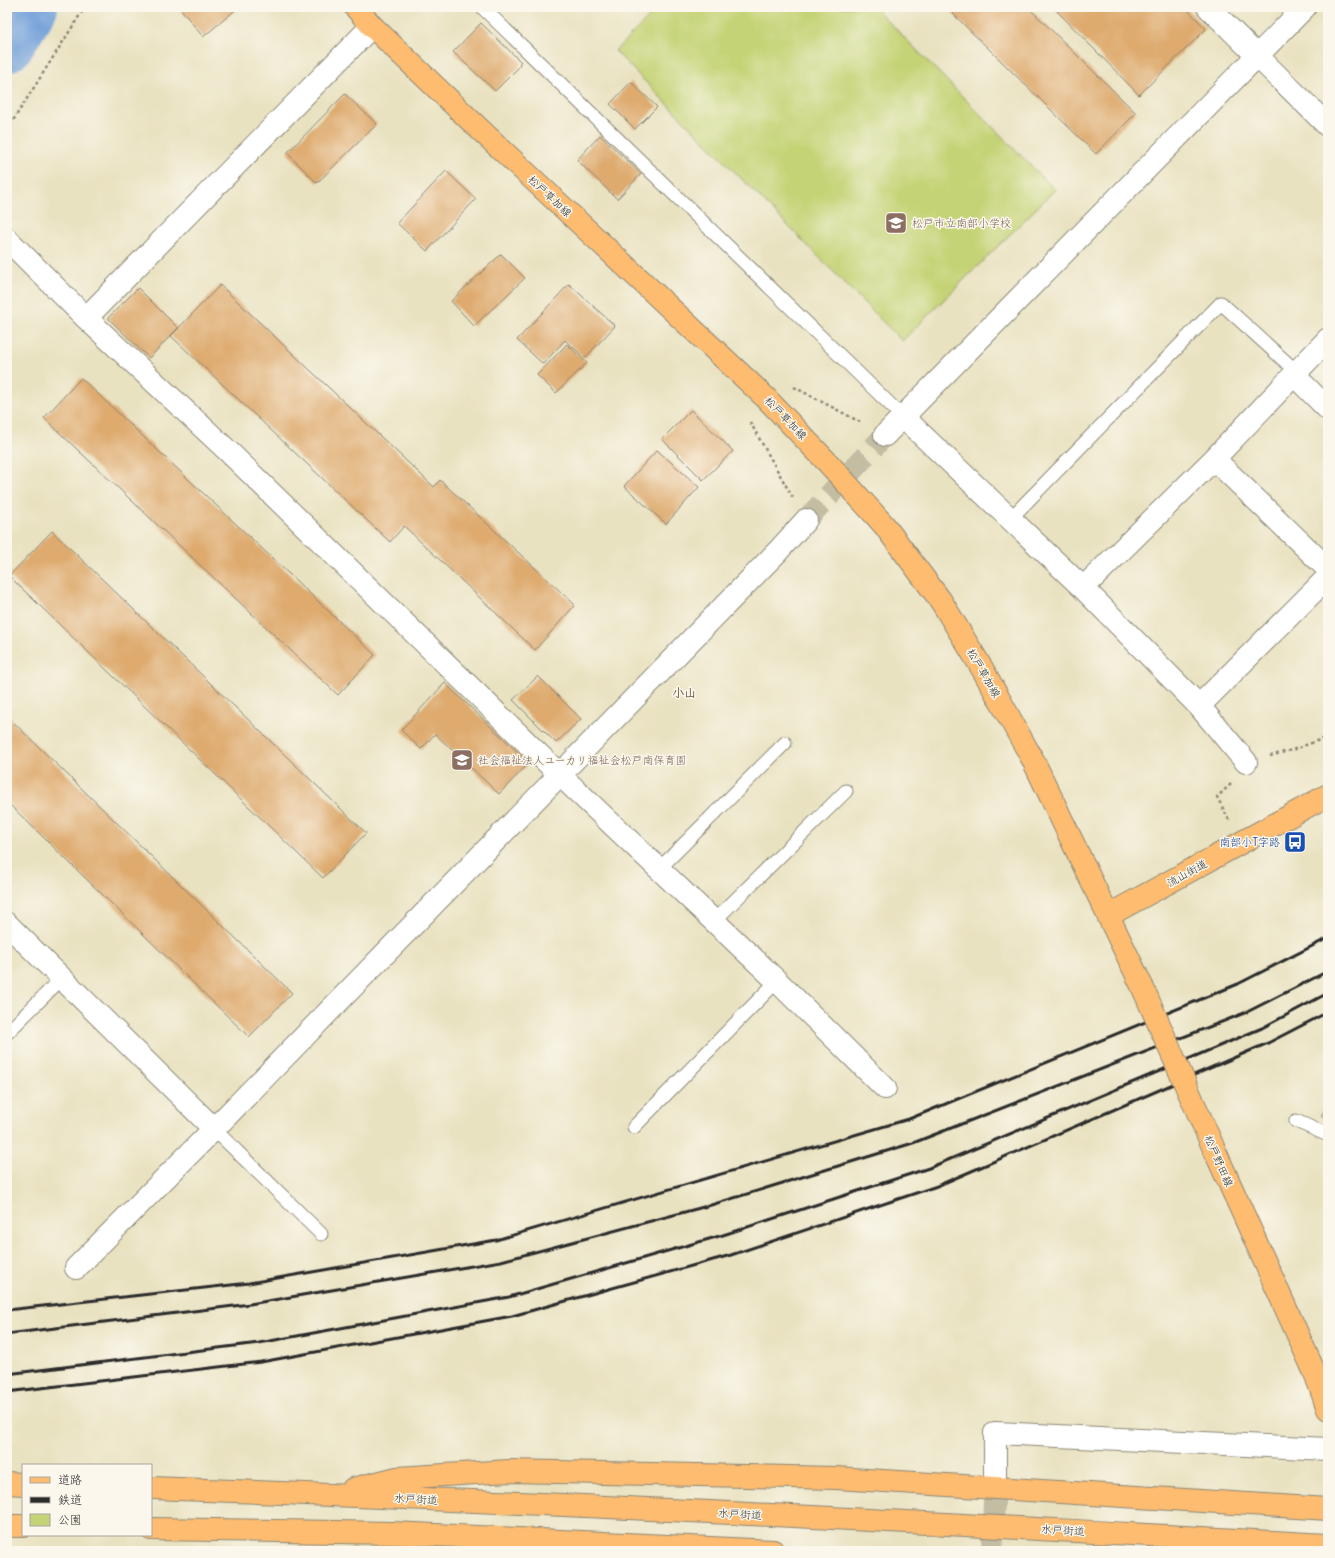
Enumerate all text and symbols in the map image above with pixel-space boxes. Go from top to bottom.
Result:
street label: 松戸草加線 [525,172,575,220]
school or university icon: 松戸市立南部小学校 [883,210,909,236]
place label: 松戸市立南部小学校 [912,216,1011,230]
street label: 松戸草加線 [762,393,810,443]
street label: 松戸草加線 [964,646,1004,700]
district label: 小山 [672,685,696,700]
school or university icon: 社会福祉法人ユーカリ福祉会松戸南保育園 [449,747,475,773]
place label: 社会福祉法人ユーカリ福祉会松戸南保育園 [478,753,687,767]
bus stop icon: 南部小T字路 [1282,829,1308,855]
place label: 南部小T字路 [1219,835,1280,849]
street label: 流山街道 [1164,856,1210,890]
street label: 松戸野田線 [1201,1133,1237,1189]
legend [22,1464,152,1536]
text: 道路 [58,1472,82,1487]
street label: 水戸街道 [394,1491,438,1507]
text: 鉄道 [58,1492,82,1507]
street label: 水戸街道 [718,1506,762,1522]
text: 公園 [58,1512,82,1527]
street label: 水戸街道 [1041,1522,1085,1538]

